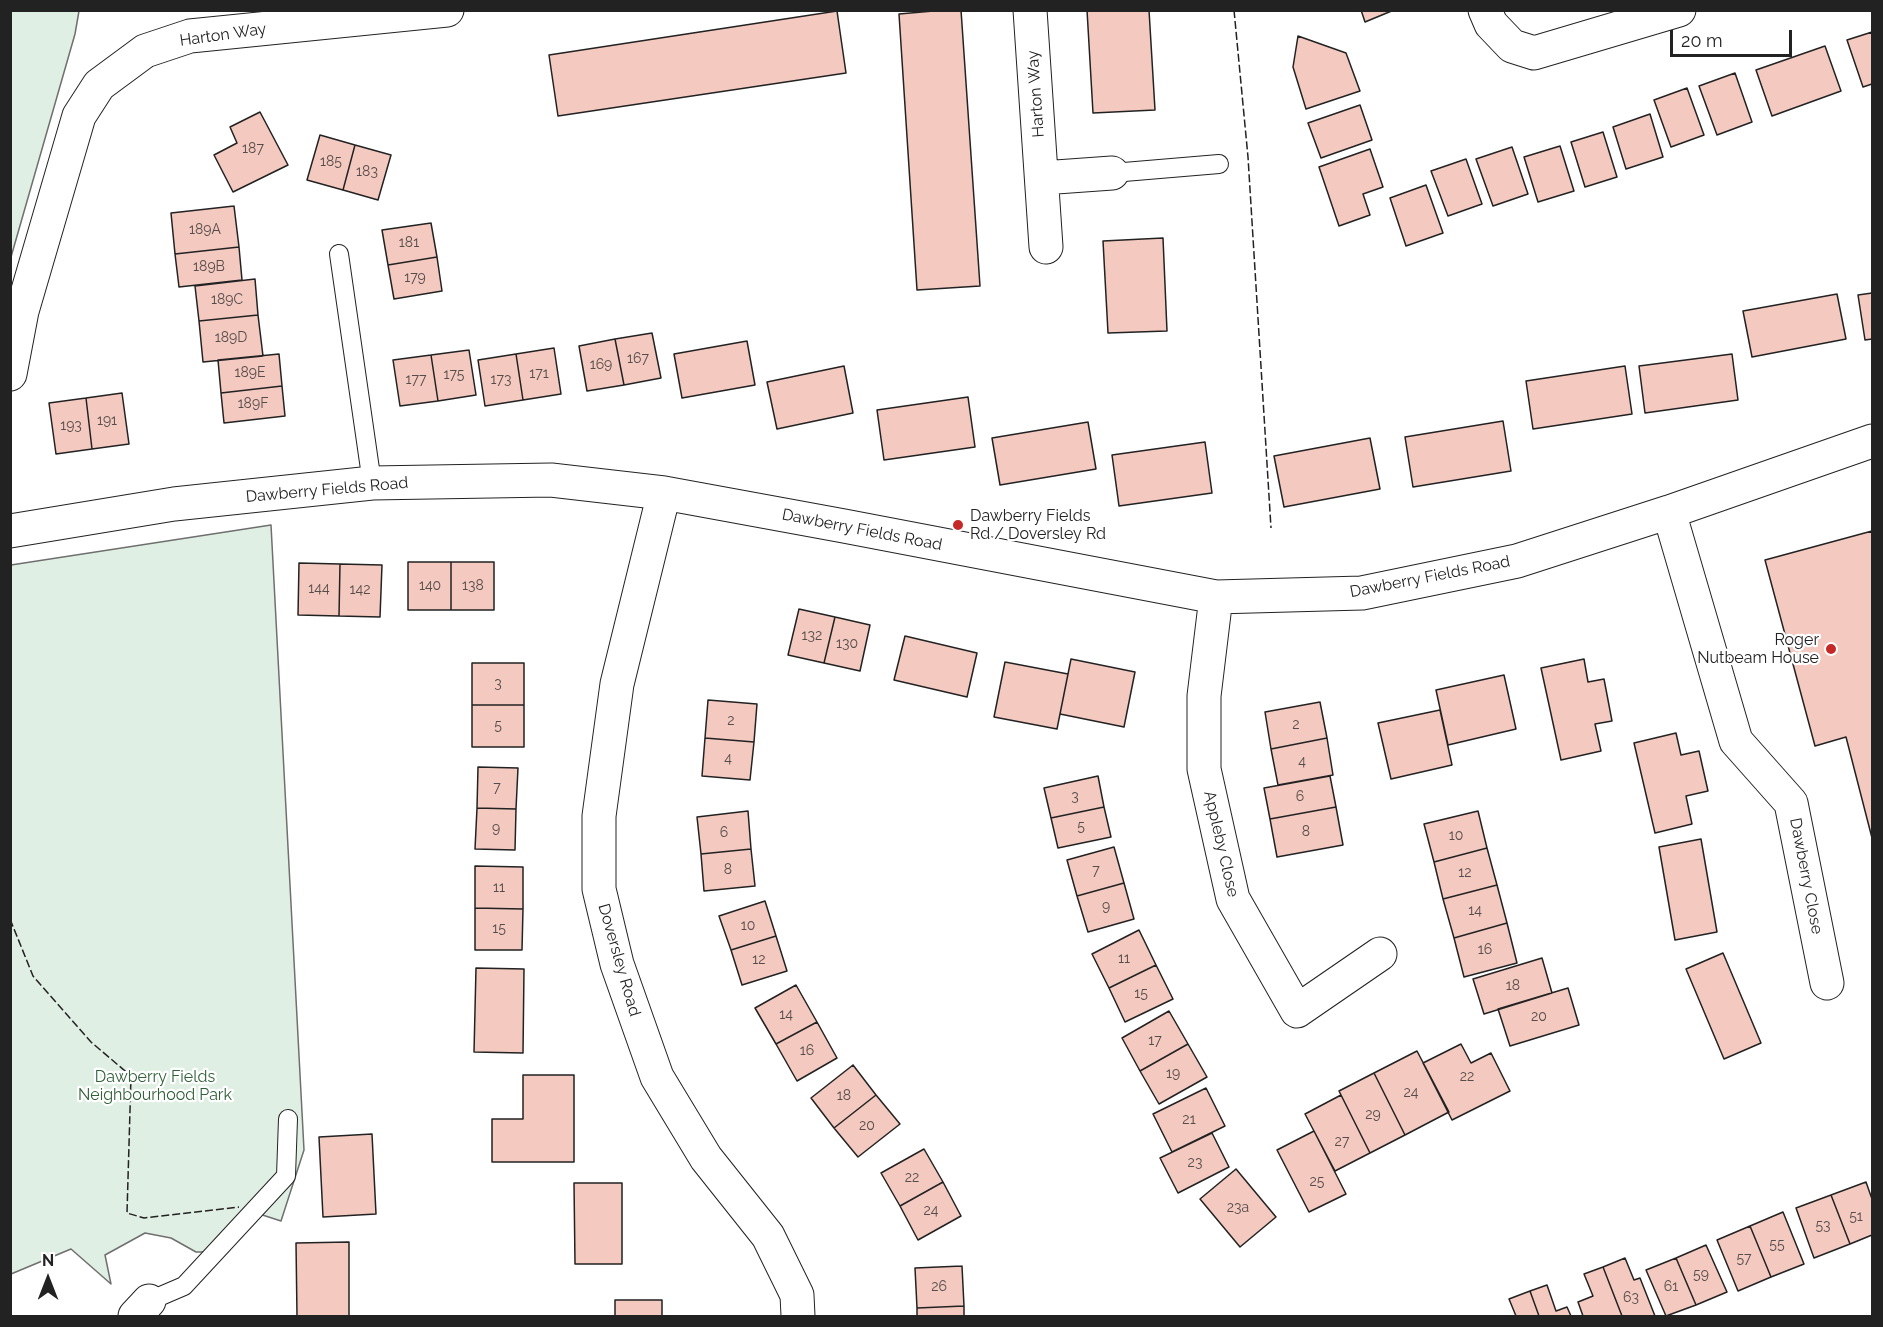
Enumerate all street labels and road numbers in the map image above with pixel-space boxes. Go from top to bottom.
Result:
street label: Harton Way [178,19,268,51]
street label: Harton Way [1023,50,1049,138]
street label: Dawberry Fields Road [245,473,409,507]
street label: Dawberry Fields Road [780,505,944,555]
street label: Dawberry Fields Road [1348,552,1512,602]
street label: Appleby Close [1199,789,1243,899]
street label: Dawberry Close [1785,816,1827,936]
street label: Doversley Road [594,901,644,1019]

